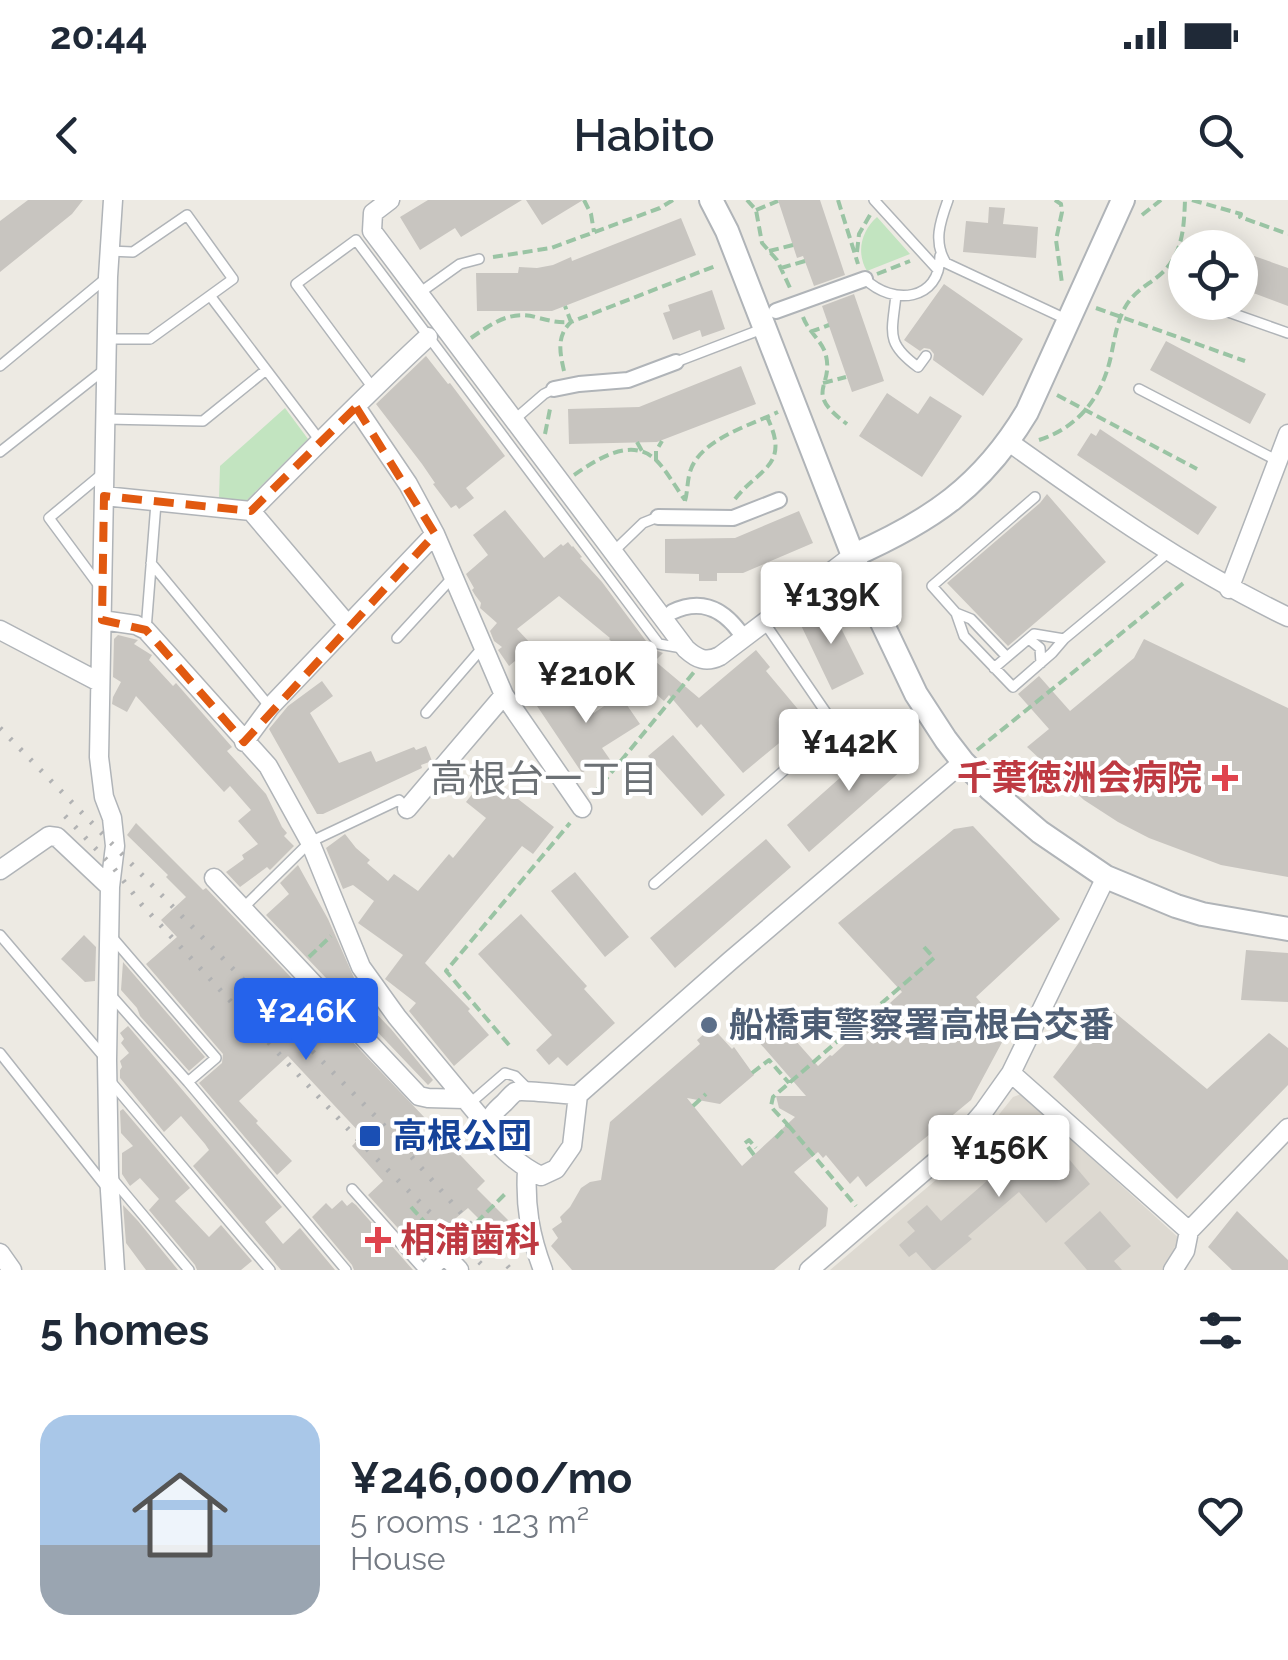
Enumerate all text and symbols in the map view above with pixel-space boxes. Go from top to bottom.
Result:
text: 20:44 [50,13,148,58]
icon: back [40,108,95,163]
icon: search [1193,108,1248,163]
text: Habito [573,109,715,162]
map controls [1168,230,1258,320]
button: locate [1168,230,1258,320]
pin: ¥139K [761,562,901,647]
text: ¥139K [783,576,879,613]
pin: ¥210K [516,641,656,726]
text: ¥210K [537,655,635,692]
pin: ¥142K [779,709,919,794]
text: ¥142K [801,723,897,760]
district label: 高根台一丁目 [430,756,658,801]
place label: 千葉徳洲会病院 [957,757,1202,798]
marker: 千葉徳洲会病院 [1212,765,1238,791]
pin: ¥246K [236,978,376,1063]
text: ¥246K [256,992,356,1029]
place label: 船橋東警察署高根台交番 [729,1004,1114,1045]
marker: 船橋東警察署高根台交番 [698,1014,720,1036]
place label: 高根公団 [392,1115,532,1156]
pin: ¥156K [929,1115,1069,1200]
marker: 高根公団 [357,1123,383,1149]
text: ¥156K [950,1129,1048,1166]
place label: 相浦歯科 [400,1219,540,1260]
marker: 相浦歯科 [365,1227,391,1253]
icon: filters [1193,1303,1248,1358]
text: 5 homes [40,1306,209,1355]
text: ¥246,000/mo [350,1454,632,1503]
icon: home [120,1455,240,1575]
icon: heart [1193,1488,1248,1543]
text: 5 rooms · 123 m² [350,1503,589,1540]
text: House [350,1540,446,1577]

